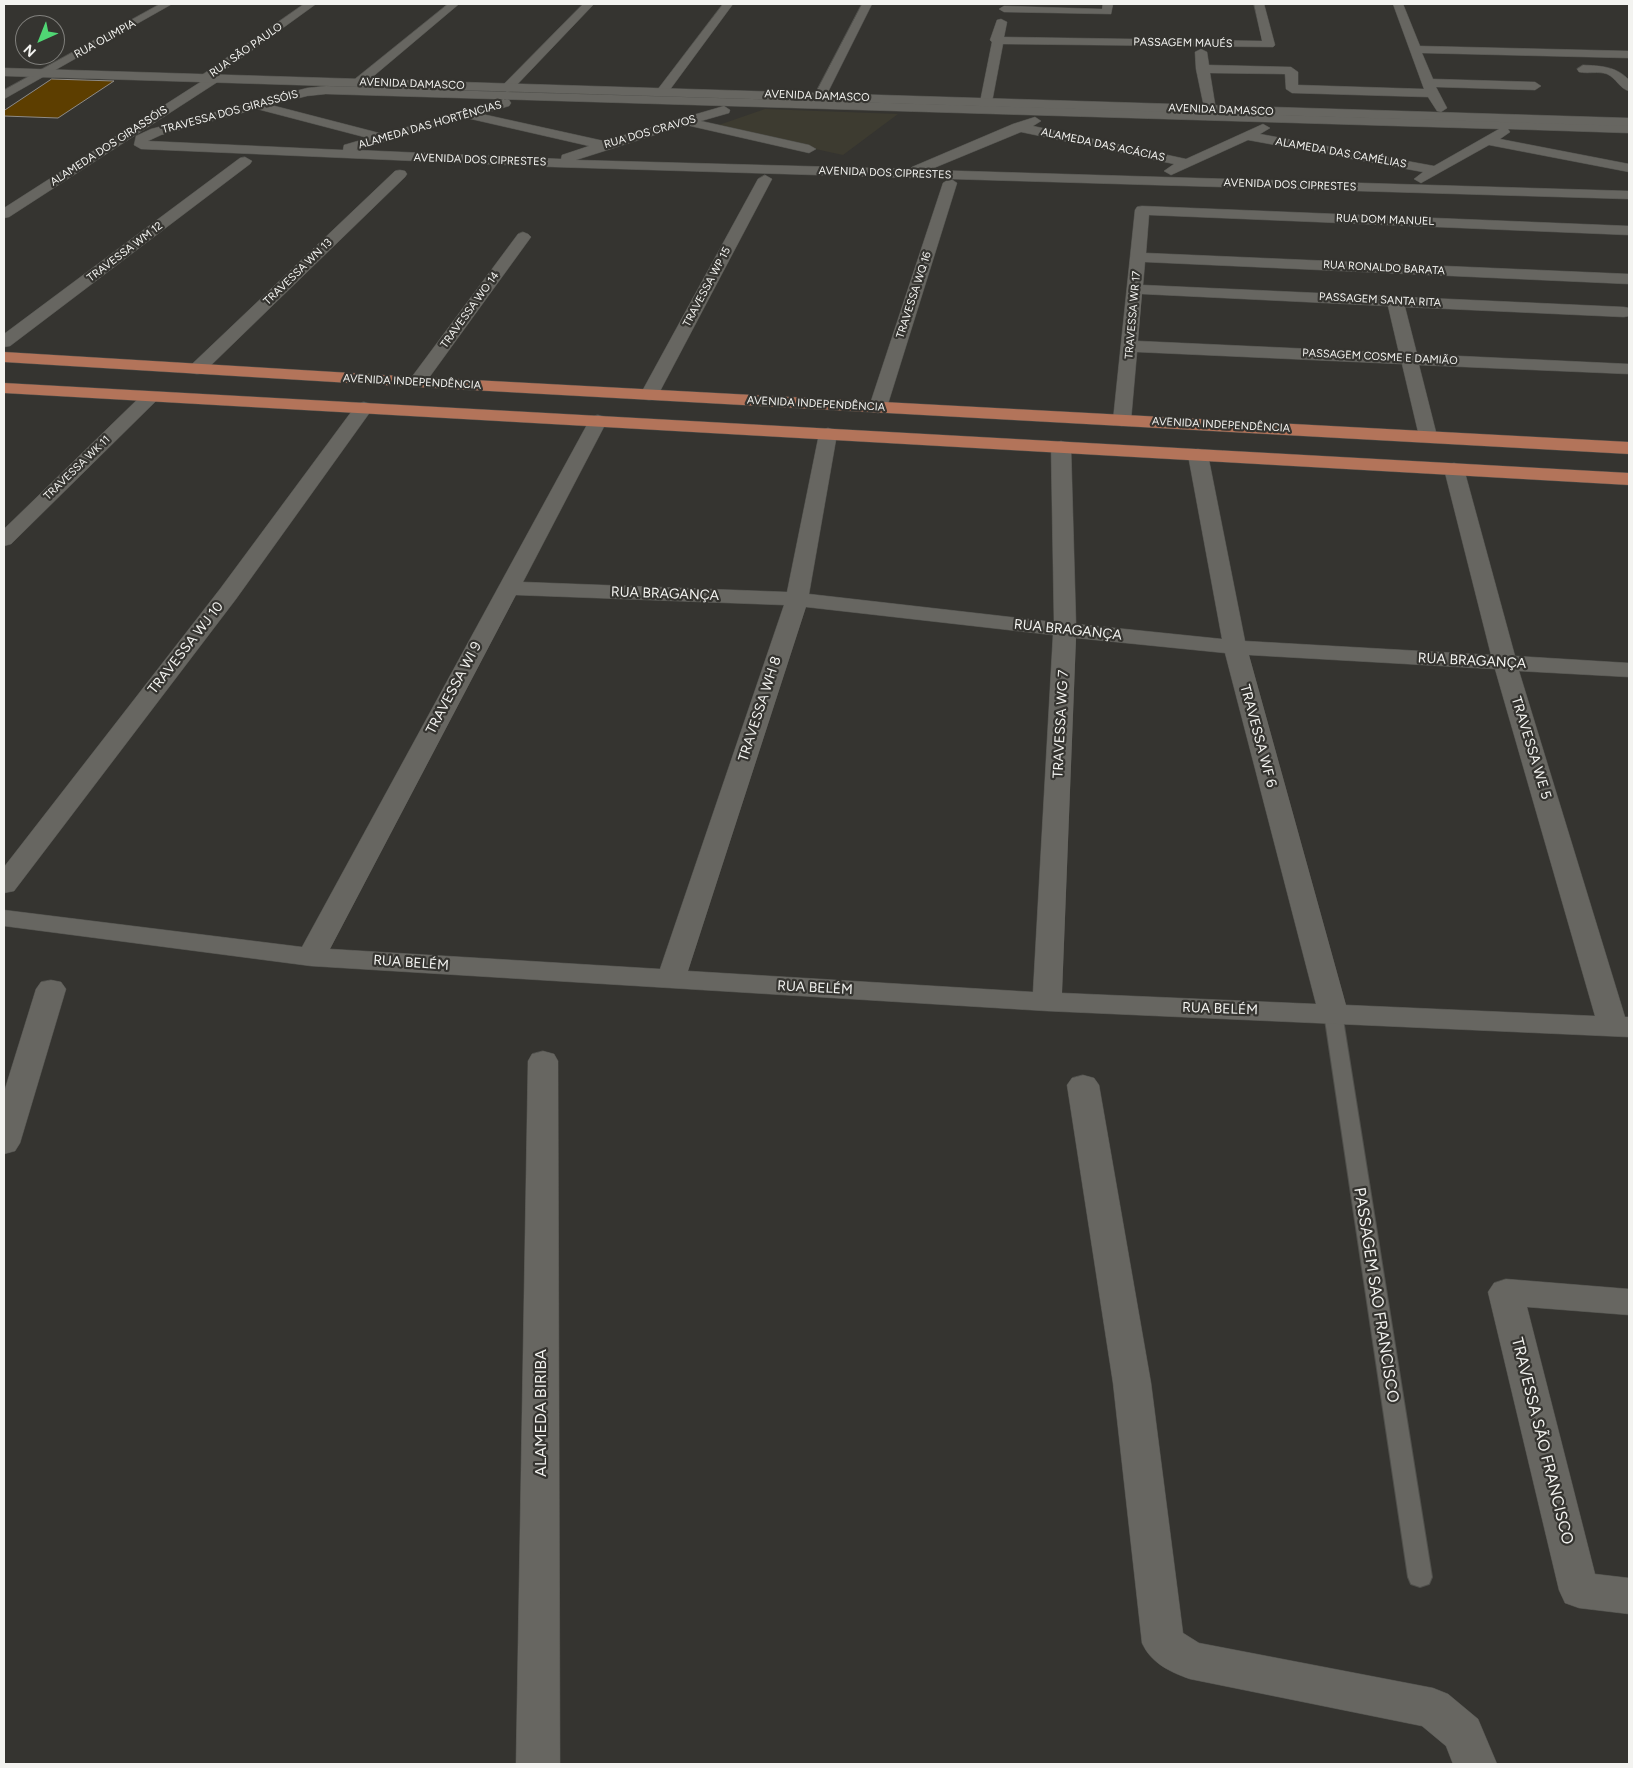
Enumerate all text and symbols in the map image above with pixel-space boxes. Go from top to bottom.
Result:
north arrow [15,15,65,65]
street label: RUA OLIMPIA [72,17,138,61]
street label: RUA SÃO PAULO [207,20,285,80]
street label: PASSAGEM MAUÉS [1133,36,1233,50]
text: N [20,41,40,60]
street label: AVENIDA DAMASCO [359,76,465,92]
street label: TRAVESSA DOS GIRASSÓIS [160,87,300,137]
street label: AVENIDA DAMASCO [764,88,870,104]
street label: ALAMEDA DAS HORTÊNCIAS [357,98,503,152]
street label: AVENIDA DAMASCO [1168,102,1274,118]
street label: ALAMEDA DOS GIRASSÓIS [48,103,170,189]
street label: RUA DOS CRAVOS [602,113,698,151]
street label: ALAMEDA DAS ACÁCIAS [1040,125,1166,165]
street label: ALAMEDA DAS CAMÉLIAS [1274,135,1408,171]
street label: AVENIDA DOS CIPRESTES [413,151,547,169]
street label: AVENIDA DOS CIPRESTES [818,164,952,182]
street label: AVENIDA DOS CIPRESTES [1223,176,1357,194]
street label: RUA DOM MANUEL [1336,212,1434,228]
street label: TRAVESSA WM 12 [85,219,165,285]
street label: TRAVESSA WN 13 [261,236,335,308]
street label: TRAVESSA WP 15 [680,245,734,329]
street label: TRAVESSA WQ 16 [894,250,934,340]
street label: RUA RONALDO BARATA [1323,258,1445,278]
street label: TRAVESSA WO 14 [438,269,502,351]
street label: TRAVESSA WR 17 [1123,270,1143,360]
street label: PASSAGEM SANTA RITA [1319,290,1441,310]
street label: PASSAGEM COSME E DAMIÃO [1302,346,1458,368]
street label: AVENIDA INDEPENDÊNCIA [343,372,481,392]
street label: AVENIDA INDEPENDÊNCIA [747,394,885,414]
street label: AVENIDA INDEPENDÊNCIA [1152,415,1290,435]
street label: TRAVESSA WK 11 [41,433,113,503]
street label: RUA BRAGANÇA [610,584,720,604]
street label: TRAVESSA WJ 10 [145,599,227,697]
street label: RUA BRAGANÇA [1013,616,1123,644]
street label: TRAVESSA WI 9 [423,639,485,737]
street label: RUA BRAGANÇA [1417,650,1527,672]
street label: TRAVESSA WH 8 [735,654,785,764]
street label: TRAVESSA WG 7 [1050,669,1072,779]
street label: TRAVESSA WF 6 [1236,683,1280,789]
street label: TRAVESSA WE 5 [1507,695,1555,801]
street label: RUA BELÉM [373,952,449,974]
street label: RUA BELÉM [777,978,853,998]
street label: RUA BELÉM [1182,999,1258,1019]
street label: PASSAGEM SAO FRANCISCO [1350,1186,1402,1404]
street label: TRAVESSA SÃO FRANCISCO [1507,1336,1577,1546]
street label: ALAMEDA BIRIBA [531,1349,551,1477]

